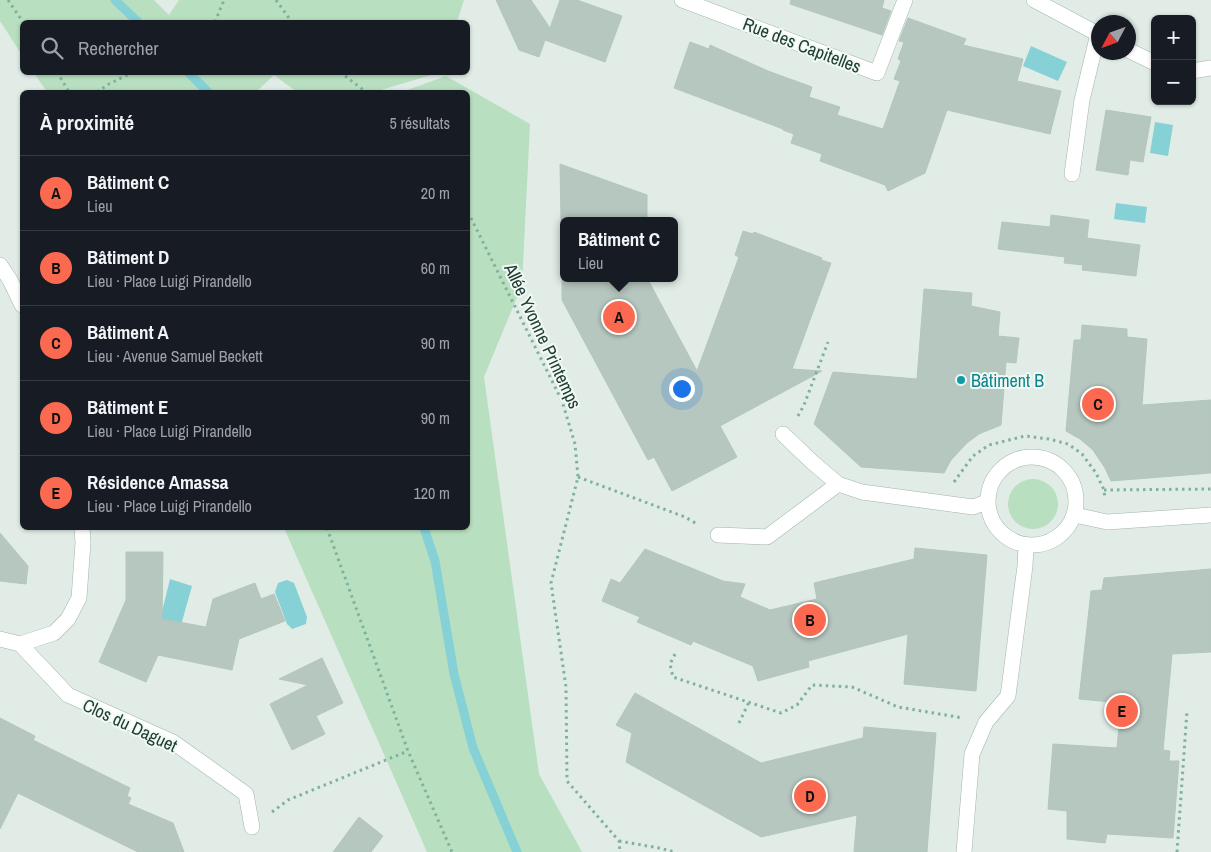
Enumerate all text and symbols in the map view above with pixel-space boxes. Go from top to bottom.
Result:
street label: Rue des Capitelles [739,11,865,79]
north arrow [1091,15,1136,60]
map controls [1151,15,1196,105]
button: + [1151,15,1196,60]
search box [20,20,470,75]
icon: search [38,34,66,62]
text: Rechercher [78,35,159,61]
button: − [1151,60,1196,105]
text: À proximité [40,108,134,137]
text: 5 résultats [389,112,450,134]
text: Bâtiment C [87,169,169,195]
text: A [51,182,61,204]
text: 20 m [421,182,450,204]
text: Lieu [87,195,113,217]
popup [560,217,678,282]
text: Bâtiment C [578,226,660,252]
text: Bâtiment D [87,244,169,270]
text: Lieu [578,252,603,274]
text: B [51,257,61,279]
text: 60 m [421,257,450,279]
street label: Allée Yvonne Printemps [498,259,588,413]
text: Lieu · Place Luigi Pirandello [87,270,252,292]
pin: A [603,298,635,336]
text: Bâtiment A [87,319,169,345]
text: C [51,332,61,354]
text: 90 m [421,332,450,354]
text: Lieu · Avenue Samuel Beckett [87,345,263,367]
place label: Bâtiment B [971,368,1044,393]
marker: Bâtiment B [955,374,967,386]
your location [669,376,695,402]
pin: C [1082,385,1114,423]
text: Bâtiment E [87,394,168,420]
text: D [51,407,61,429]
text: 90 m [421,407,450,429]
text: Lieu · Place Luigi Pirandello [87,420,252,442]
text: Résidence Amassa [87,469,228,495]
text: E [52,482,60,504]
text: 120 m [414,482,450,504]
text: Lieu · Place Luigi Pirandello [87,495,252,517]
pin: B [794,601,826,639]
street label: Clos du Daguet [79,692,181,758]
pin: E [1106,692,1138,730]
pin: D [794,777,826,815]

